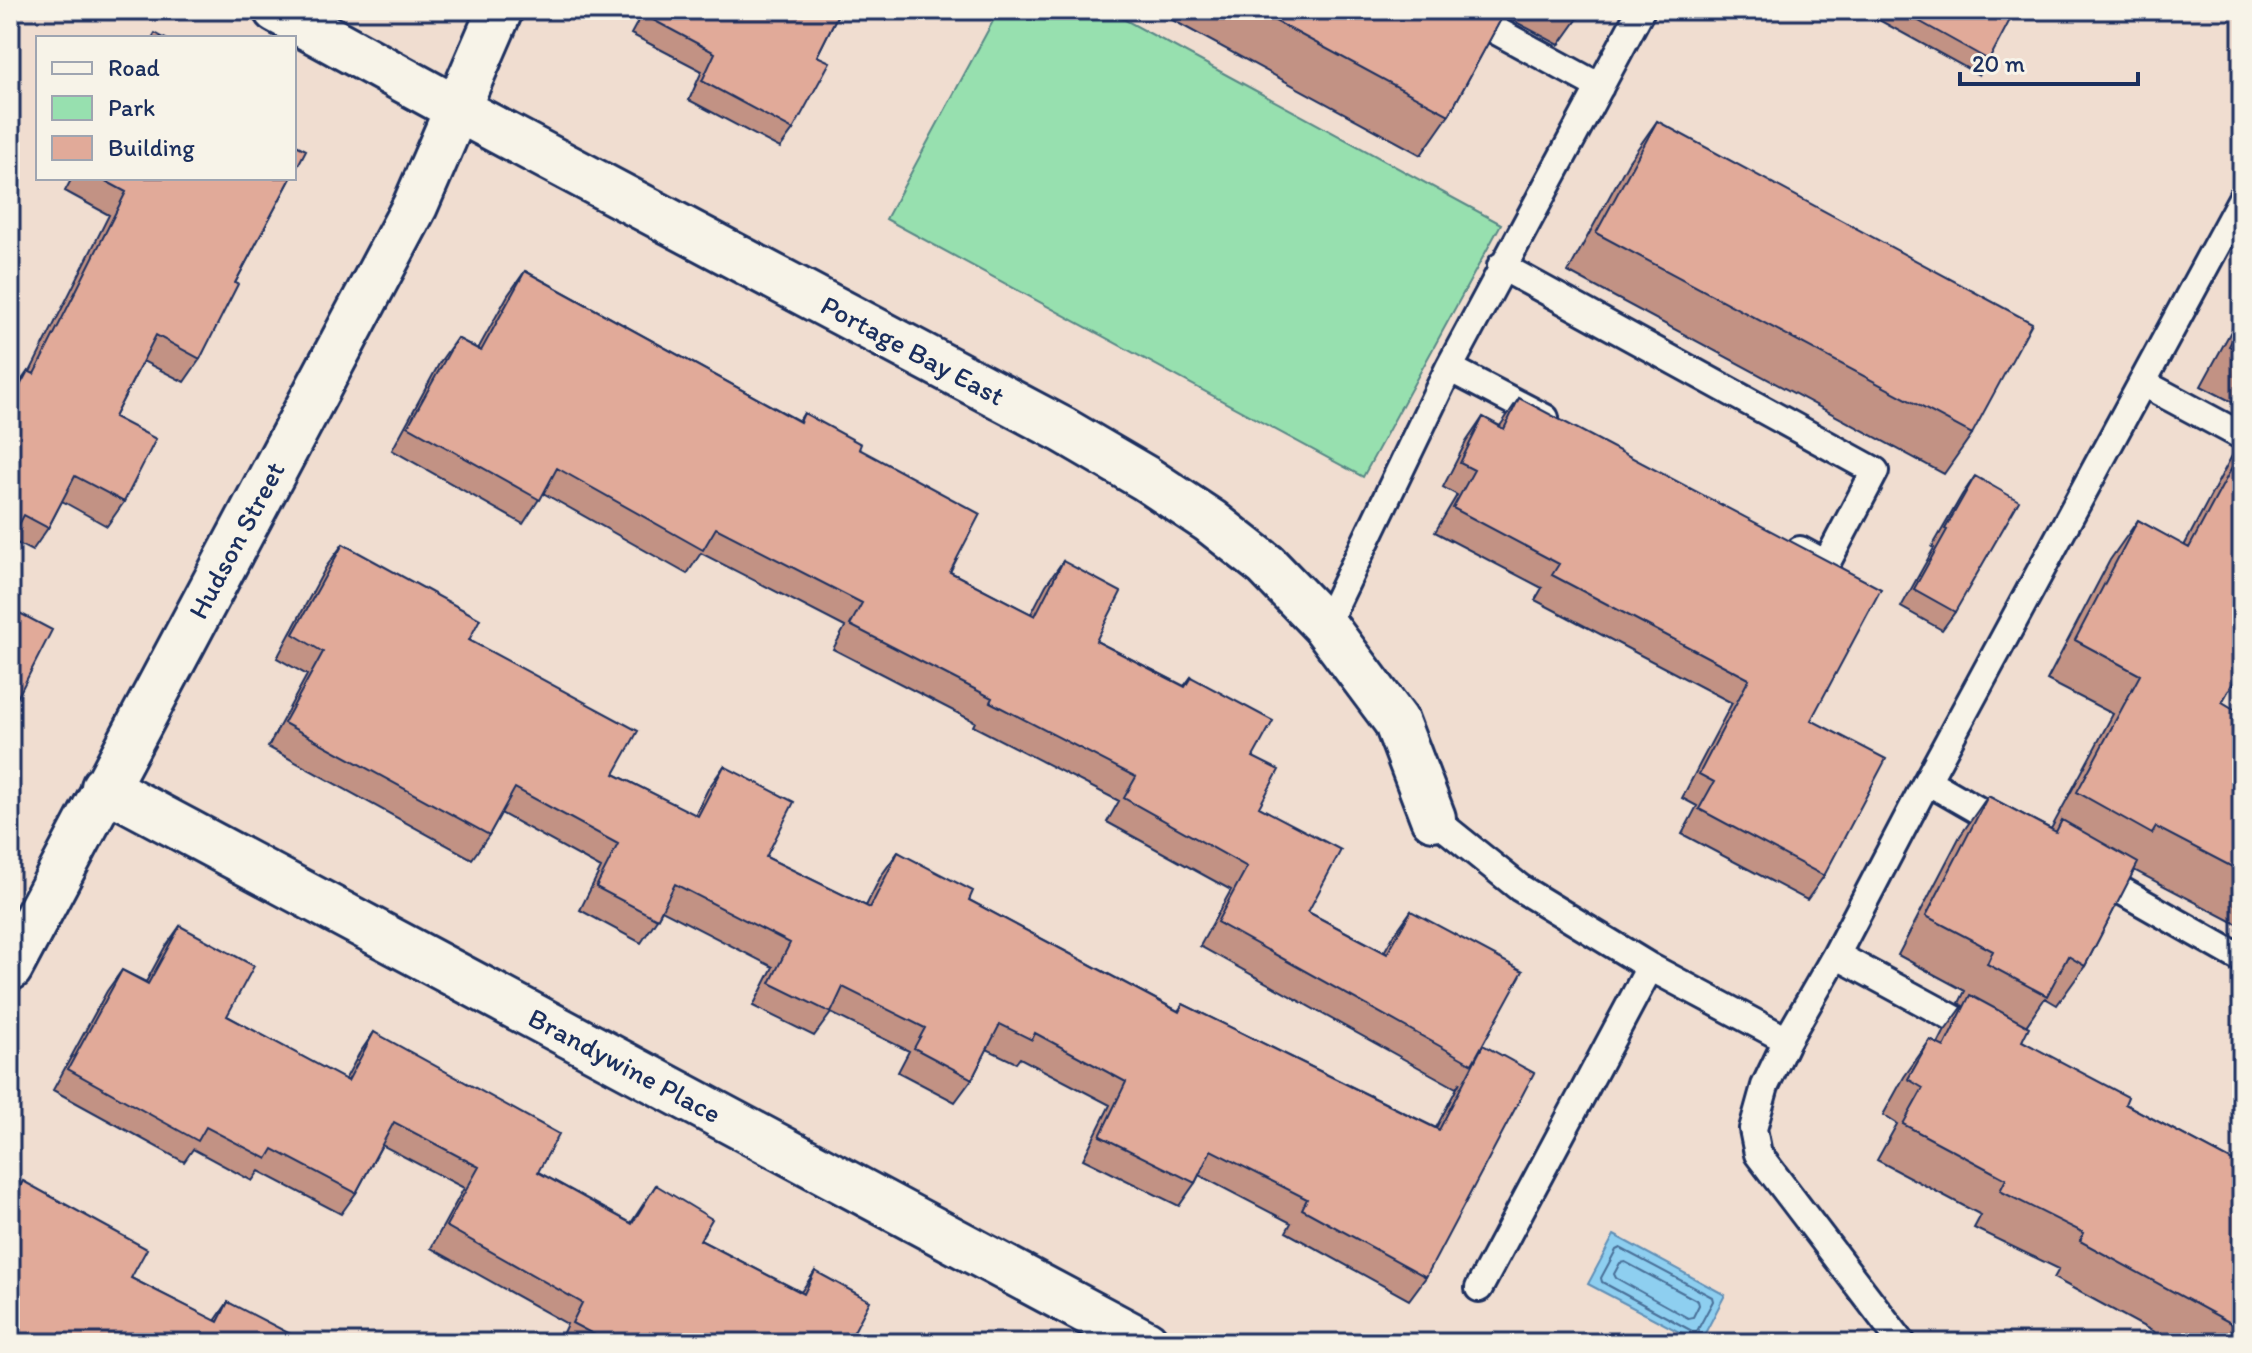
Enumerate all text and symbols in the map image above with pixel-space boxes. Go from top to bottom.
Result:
legend [36,36,296,180]
scale bar [1960,36,2138,86]
text: 20 m [1972,49,2025,78]
text: Road [108,53,160,82]
text: Park [108,93,155,122]
text: Building [108,133,195,162]
street label: Portage Bay East [815,287,1011,413]
street label: Hudson Street [180,455,292,625]
street label: Brandywine Place [523,1000,727,1130]

